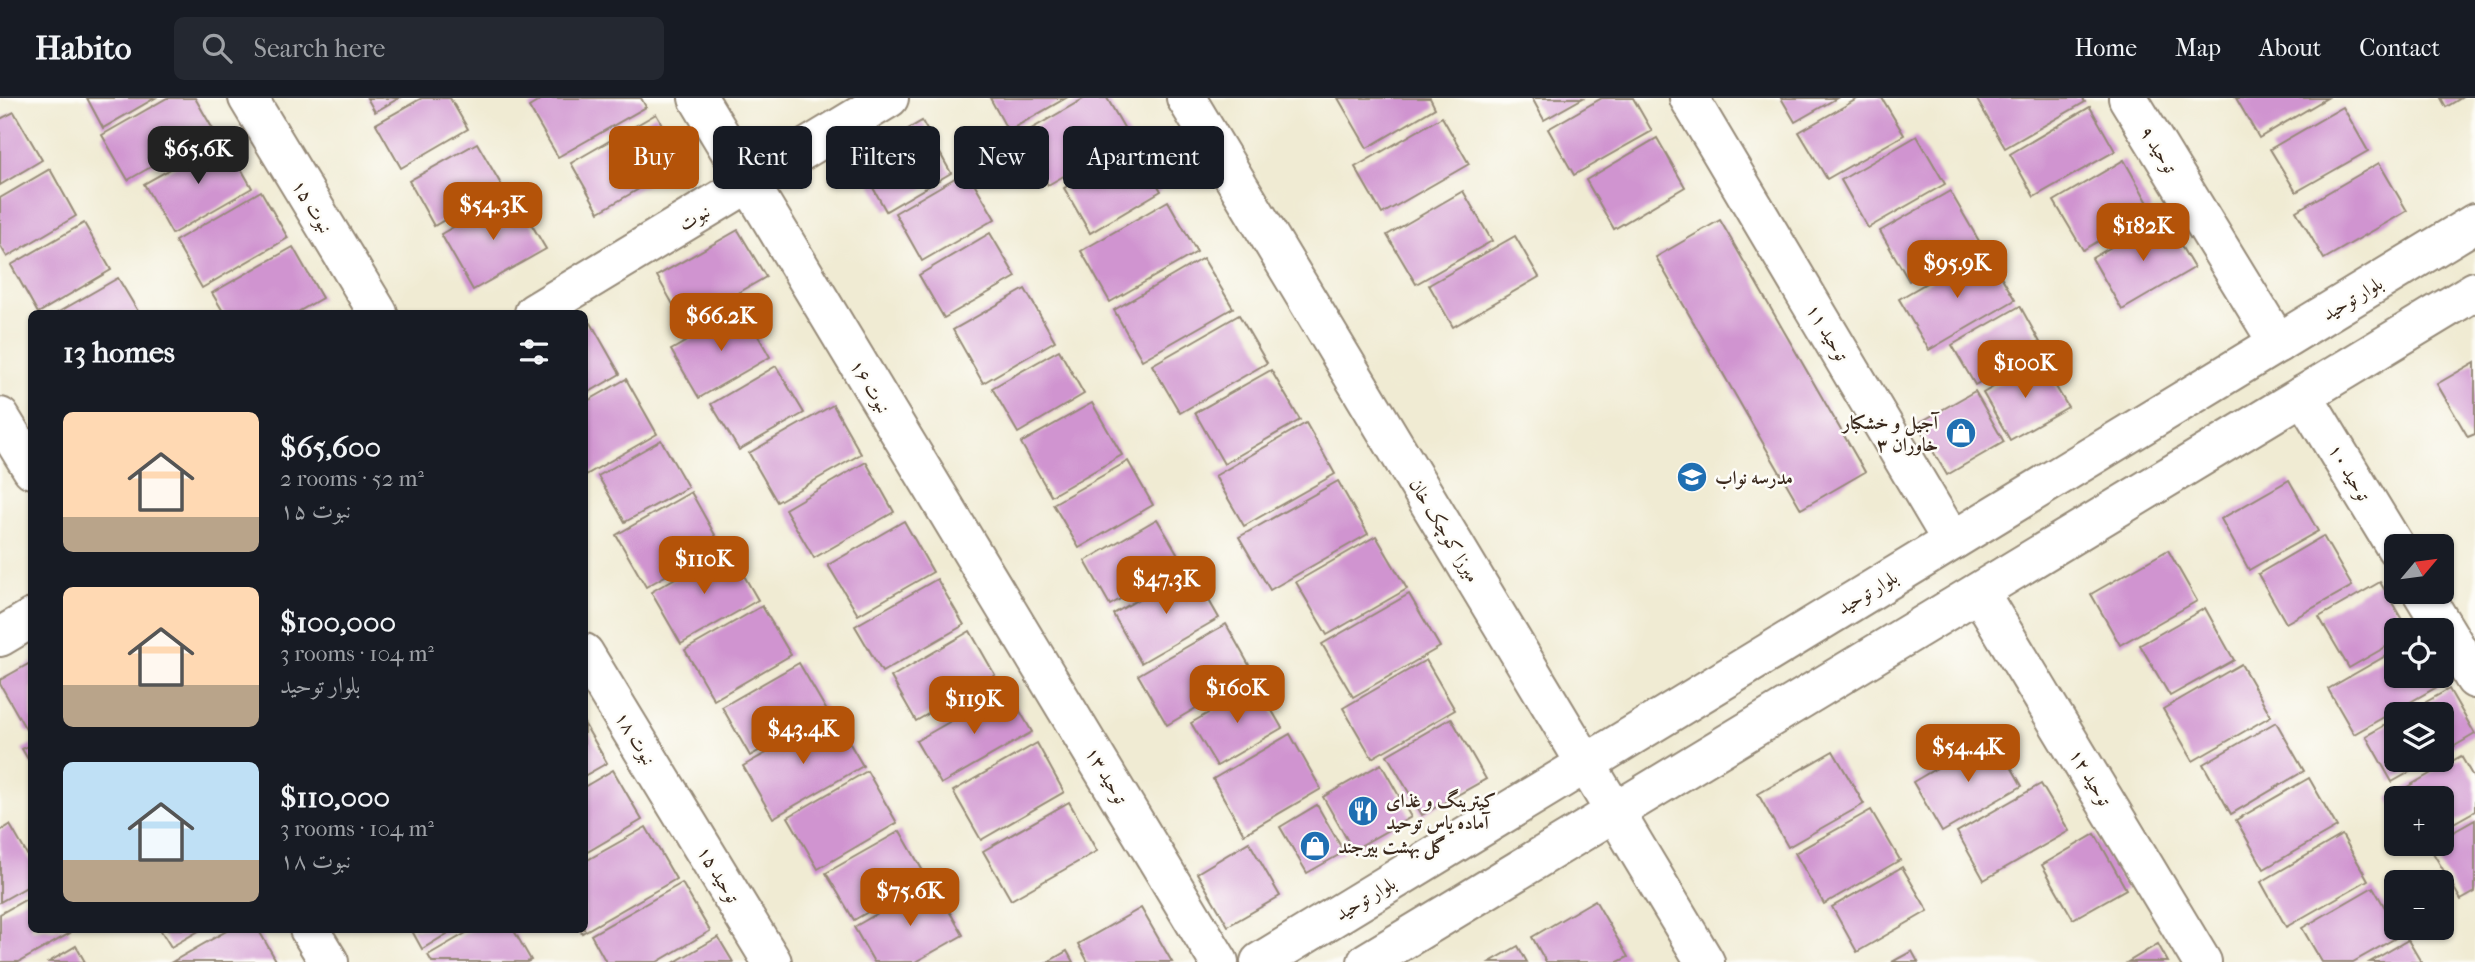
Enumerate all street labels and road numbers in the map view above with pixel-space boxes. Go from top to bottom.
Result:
street label: توحید ۹ [2134,122,2181,178]
street label: نبوت ۱۵ [287,176,337,238]
street label: نبوت [675,200,715,237]
street label: بلوار توحید [2318,272,2387,326]
street label: توحید ۱۱ [1801,300,1853,366]
street label: نبوت ۱۶ [845,356,895,418]
street label: توحید ۱۰ [2323,440,2375,506]
street label: میرزا کوچک خان [1404,475,1484,587]
street label: بلوار توحید [1833,566,1902,620]
street label: نبوت ۱۸ [610,708,660,770]
street label: توحید ۱۳ [1080,743,1132,809]
street label: توحید ۱۲ [2064,745,2116,811]
street label: توحید ۱۵ [692,842,744,908]
street label: بلوار توحید [1331,872,1400,926]

